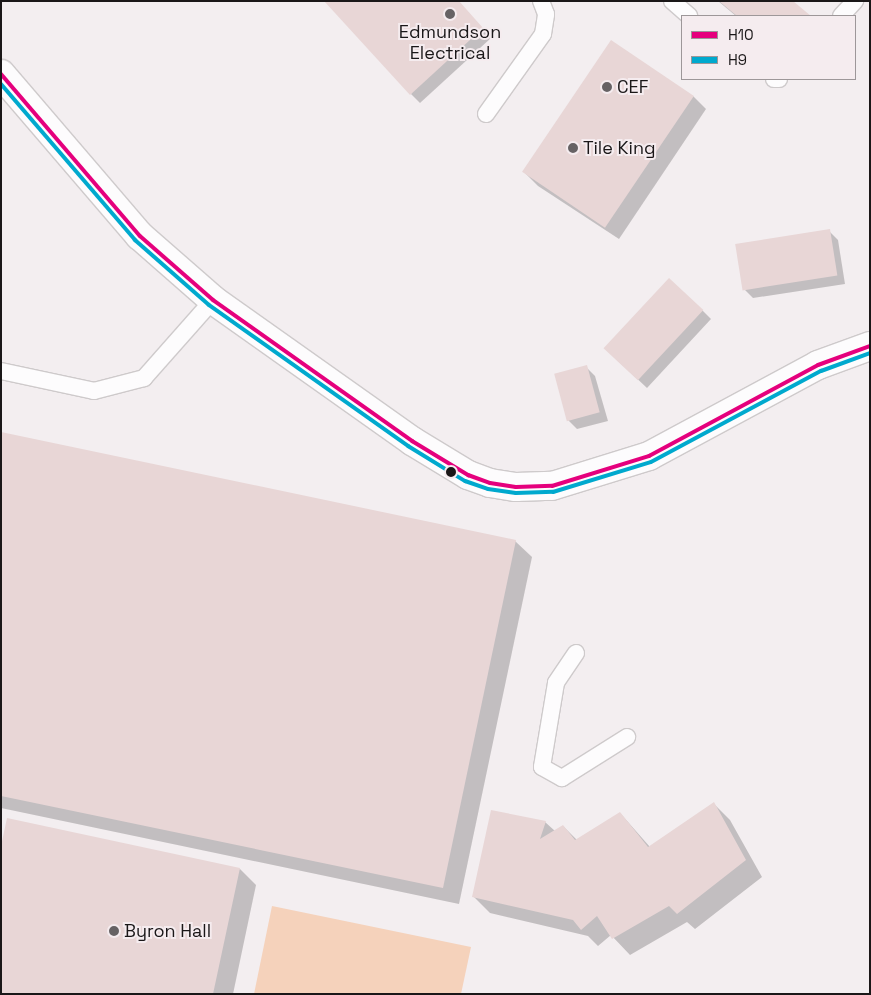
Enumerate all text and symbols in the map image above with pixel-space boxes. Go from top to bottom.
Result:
marker: Edmundson Electrical [444,8,456,20]
legend [681,15,856,80]
place label: Edmundson Electrical [399,22,501,64]
text: H10 [728,25,754,44]
text: H9 [728,50,747,69]
place label: CEF [617,76,648,98]
marker: CEF [601,81,613,93]
place label: Tile King [583,137,656,159]
marker: Tile King [567,142,579,154]
unlabelled marker [446,467,456,477]
place label: Byron Hall [124,920,211,942]
marker: Byron Hall [108,925,120,937]

